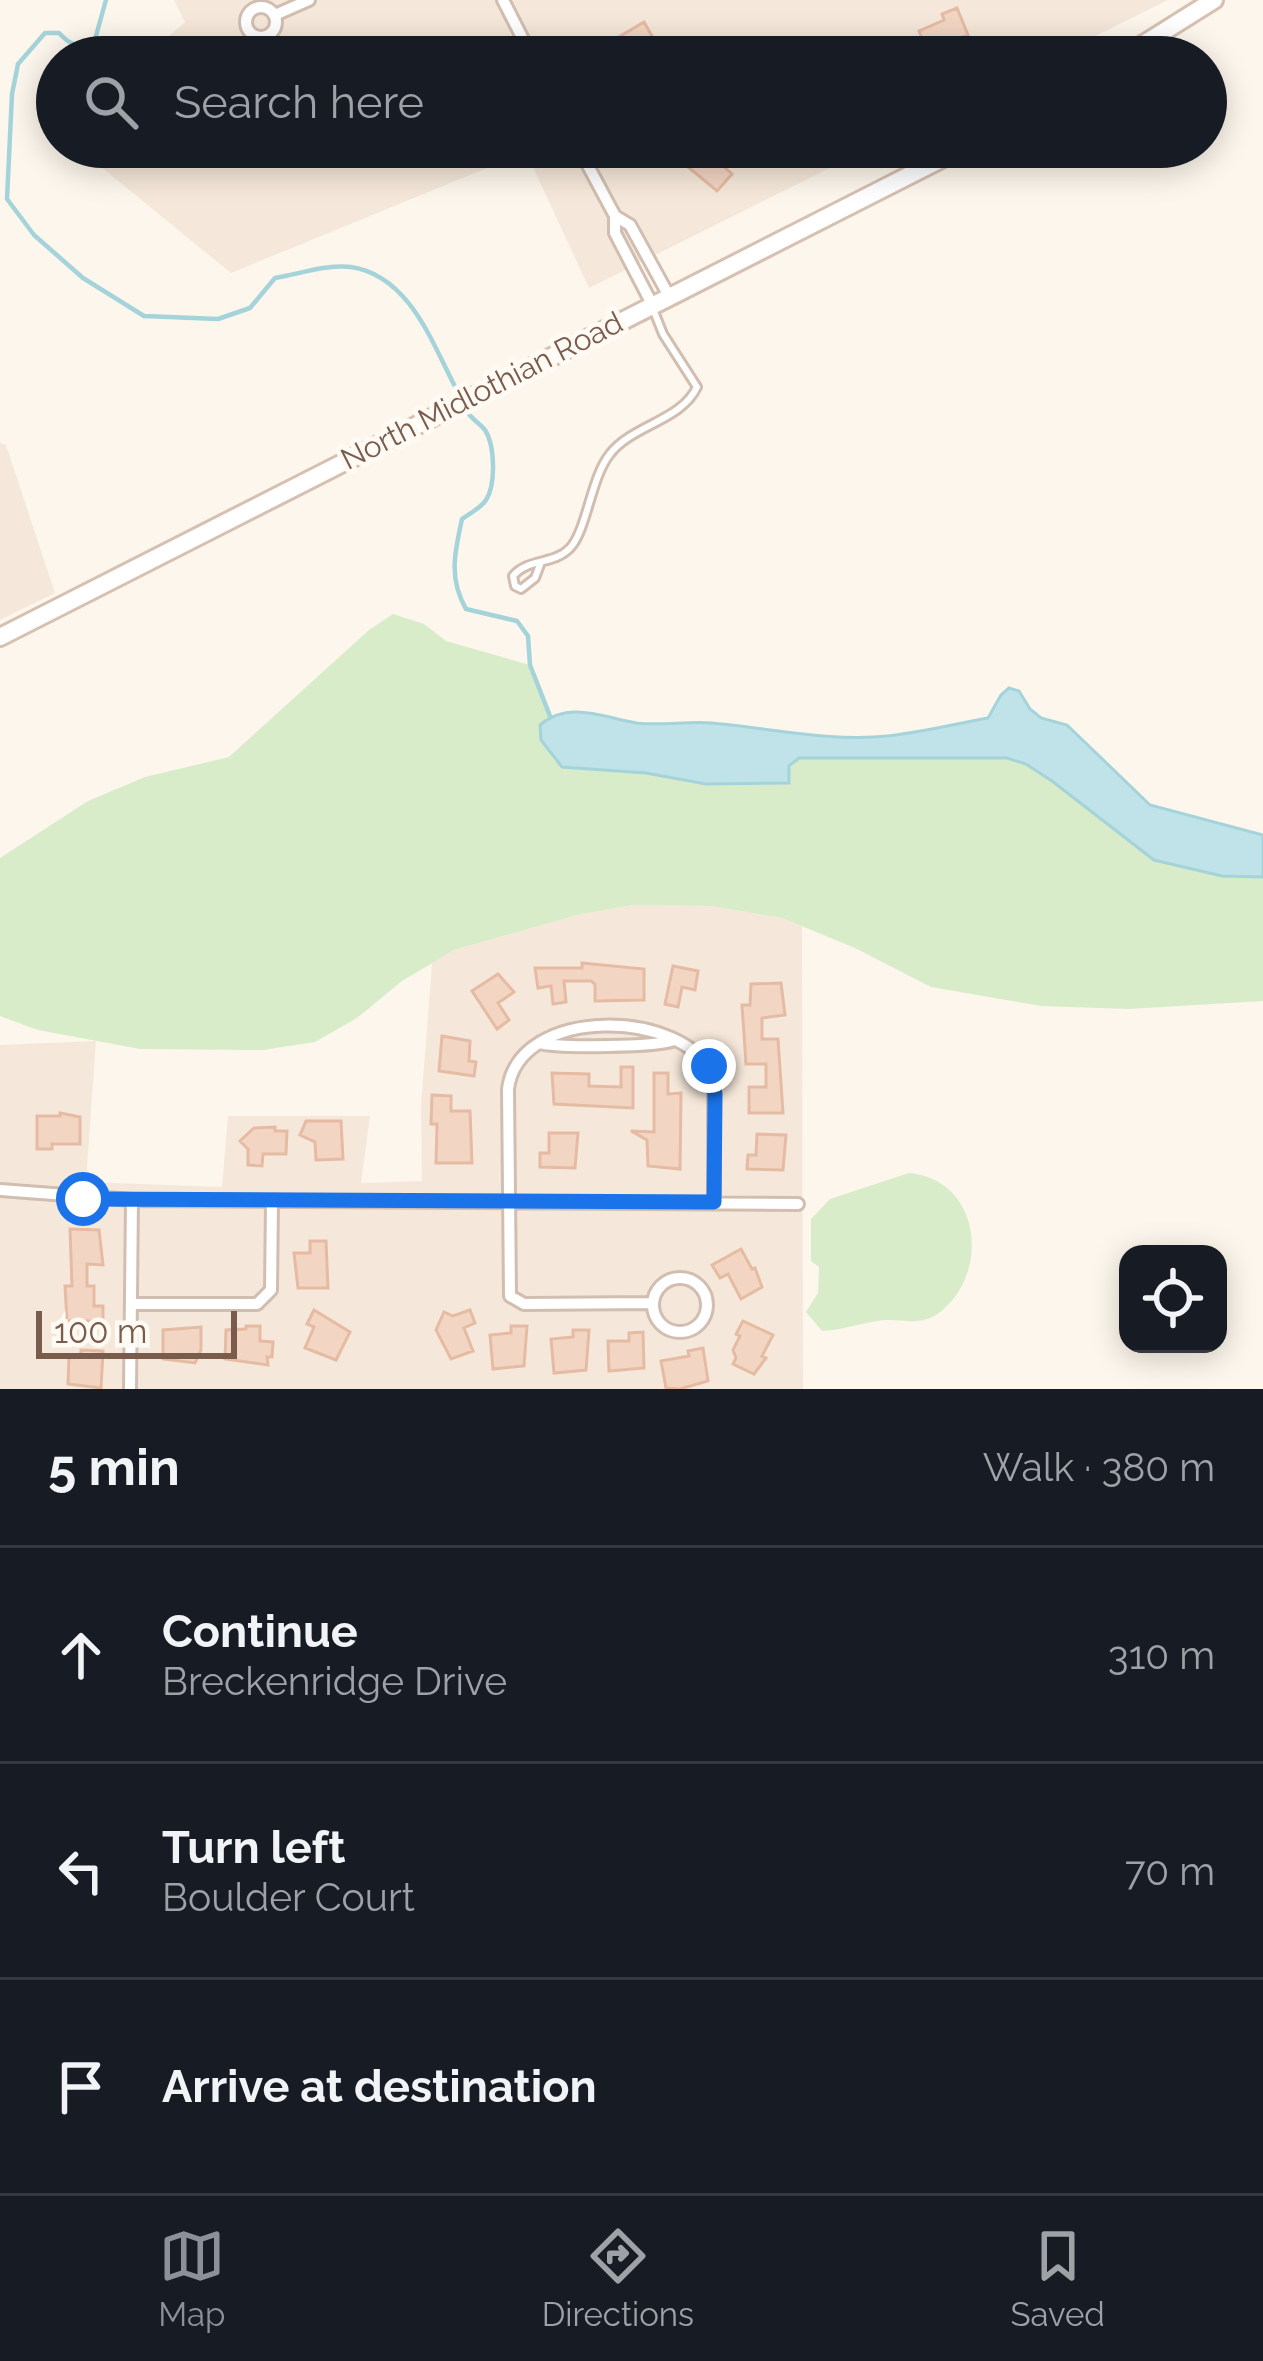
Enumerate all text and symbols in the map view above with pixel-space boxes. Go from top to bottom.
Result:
search box [36,36,1227,168]
icon: search [78,69,144,135]
text: Search here [174,76,424,129]
street label: North Midlothian Road [335,304,628,477]
route end [682,1039,736,1093]
route start [56,1172,110,1226]
map controls [1119,1245,1227,1353]
button: locate [1119,1245,1227,1353]
scale bar [36,1305,237,1358]
text: 100 m [54,1312,147,1351]
text: 5 min [48,1437,180,1497]
text: Walk · 380 m [983,1444,1215,1490]
text: Continue [162,1605,358,1658]
icon: ahead [48,1622,114,1688]
text: 310 m [1108,1632,1215,1678]
text: Breckenridge Drive [162,1658,507,1704]
text: Turn left [162,1821,345,1874]
icon: left [48,1838,114,1904]
text: 70 m [1125,1848,1215,1894]
text: Boulder Court [162,1874,415,1920]
icon: arrive [48,2054,114,2120]
text: Arrive at destination [162,2060,597,2113]
tab: Map [158,2223,225,2334]
tab: Directions [542,2223,694,2334]
tab: Saved [1010,2223,1105,2334]

